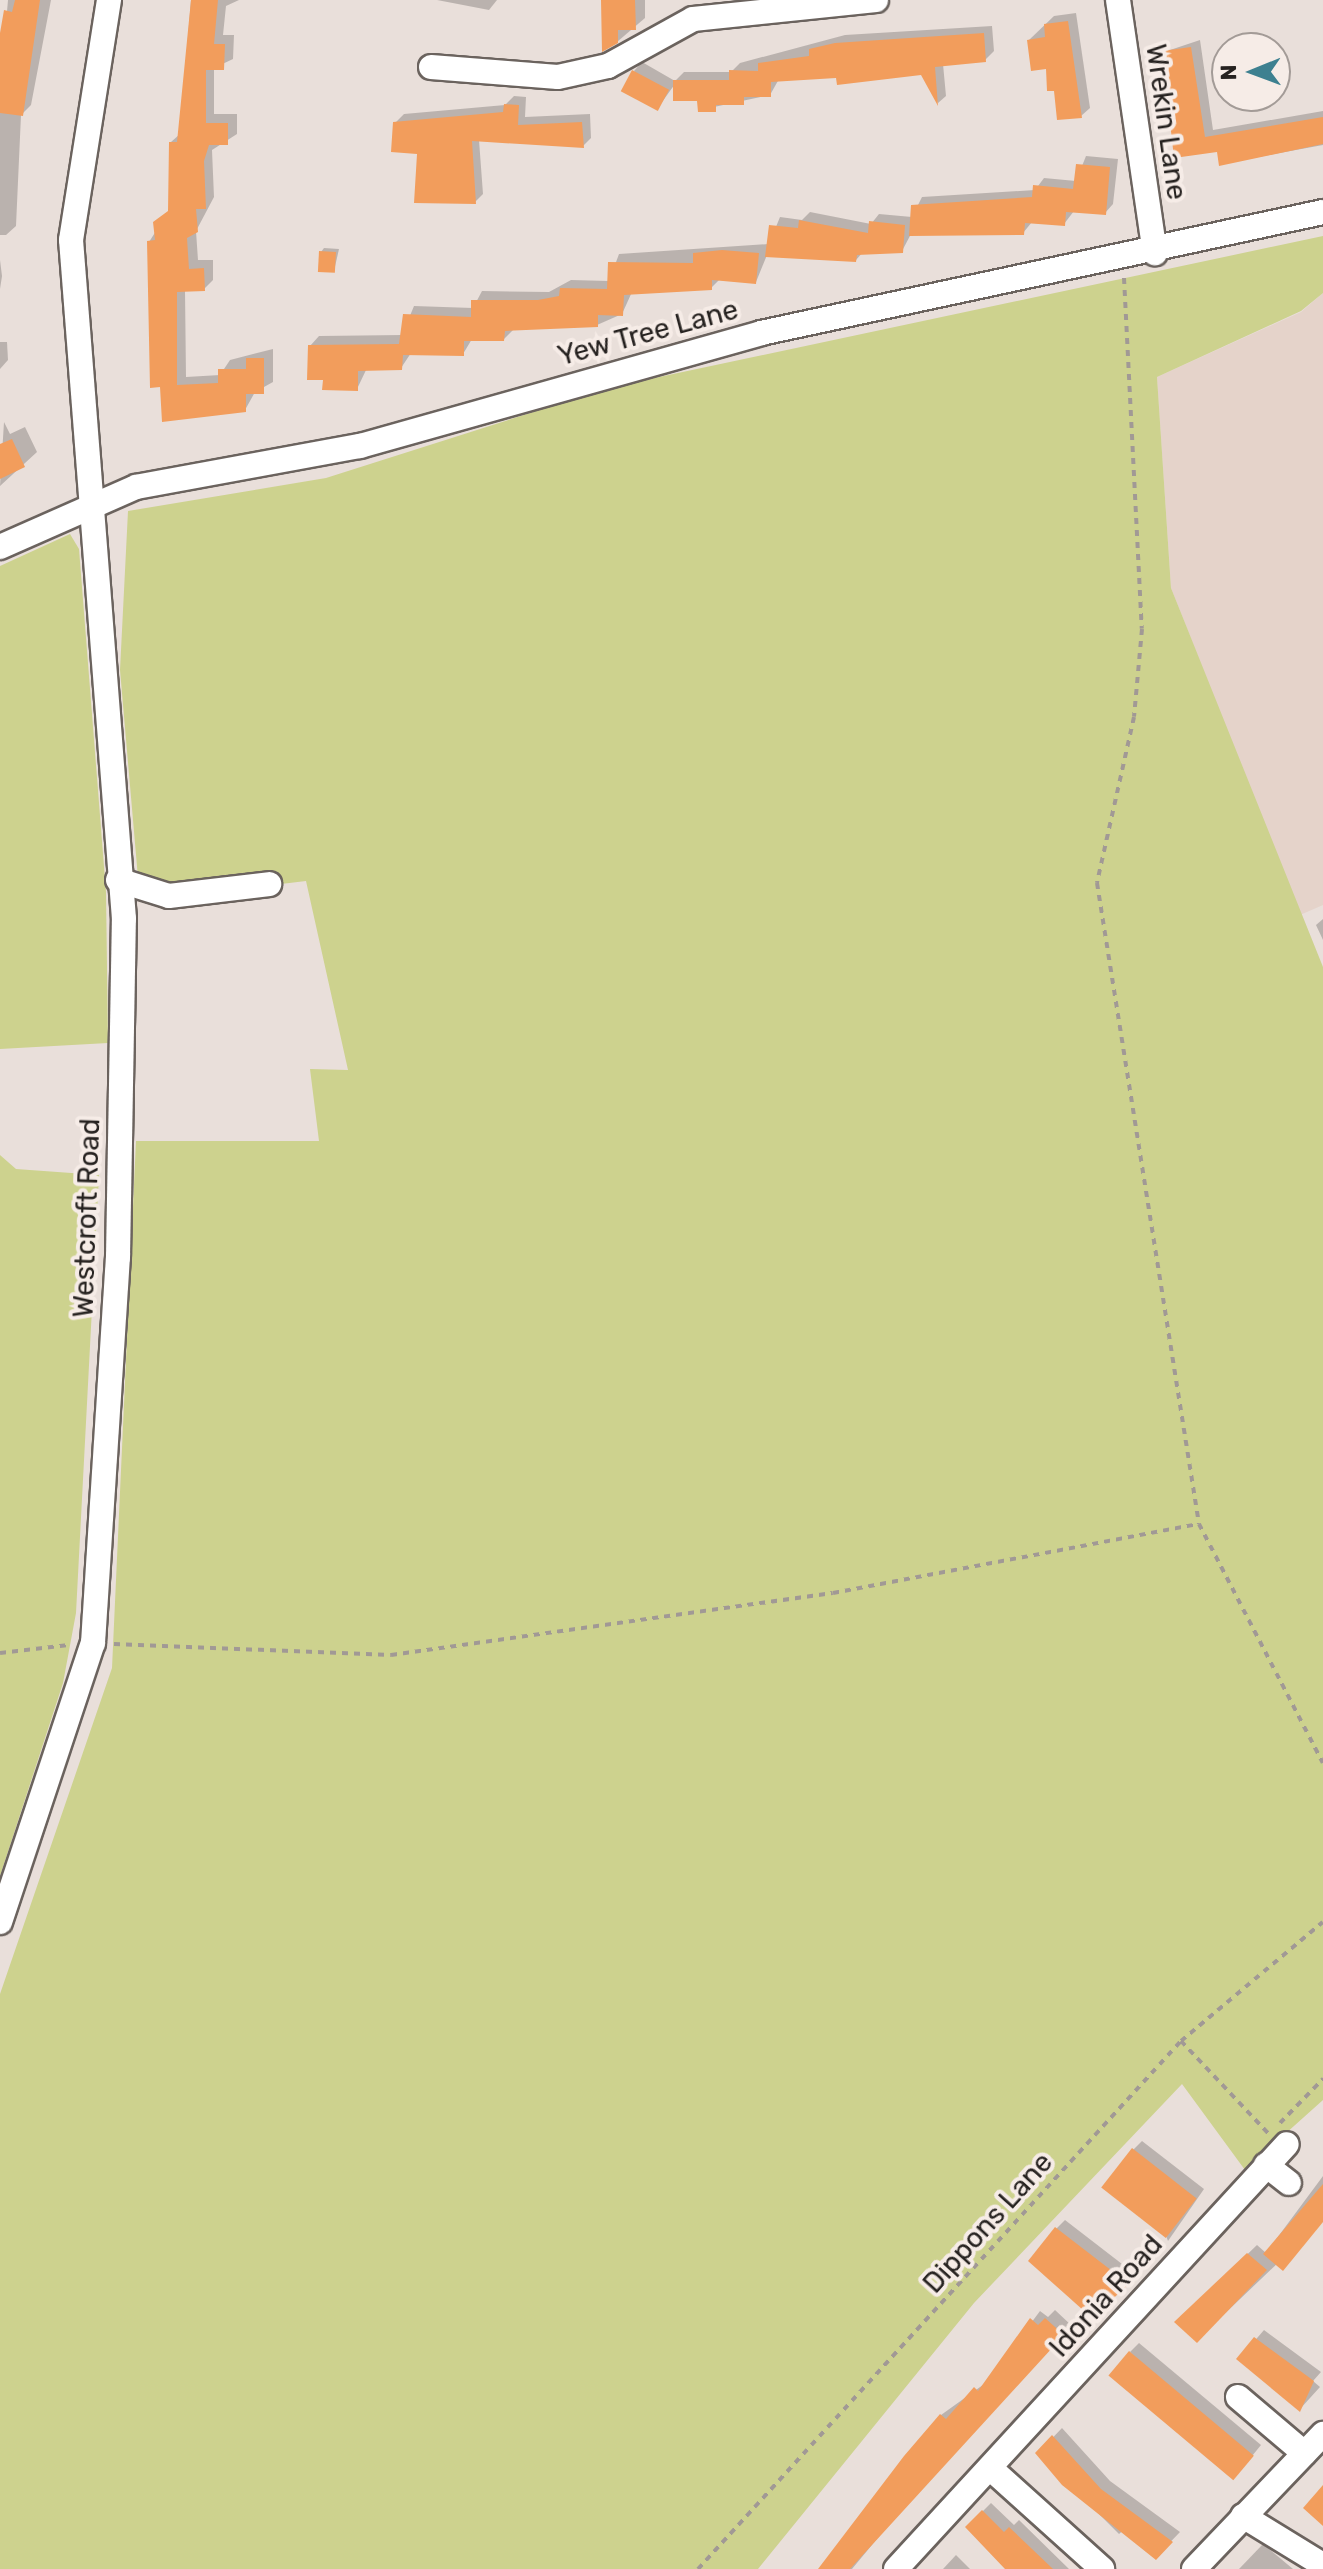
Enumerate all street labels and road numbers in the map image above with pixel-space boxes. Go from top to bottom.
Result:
street label: Wrekin Lane [1138,42,1194,202]
street label: Yew Tree Lane [553,293,743,373]
street label: Westcroft Road [67,1118,107,1318]
street label: Dippons Lane [916,2146,1060,2300]
street label: Idonia Road [1042,2228,1170,2364]

